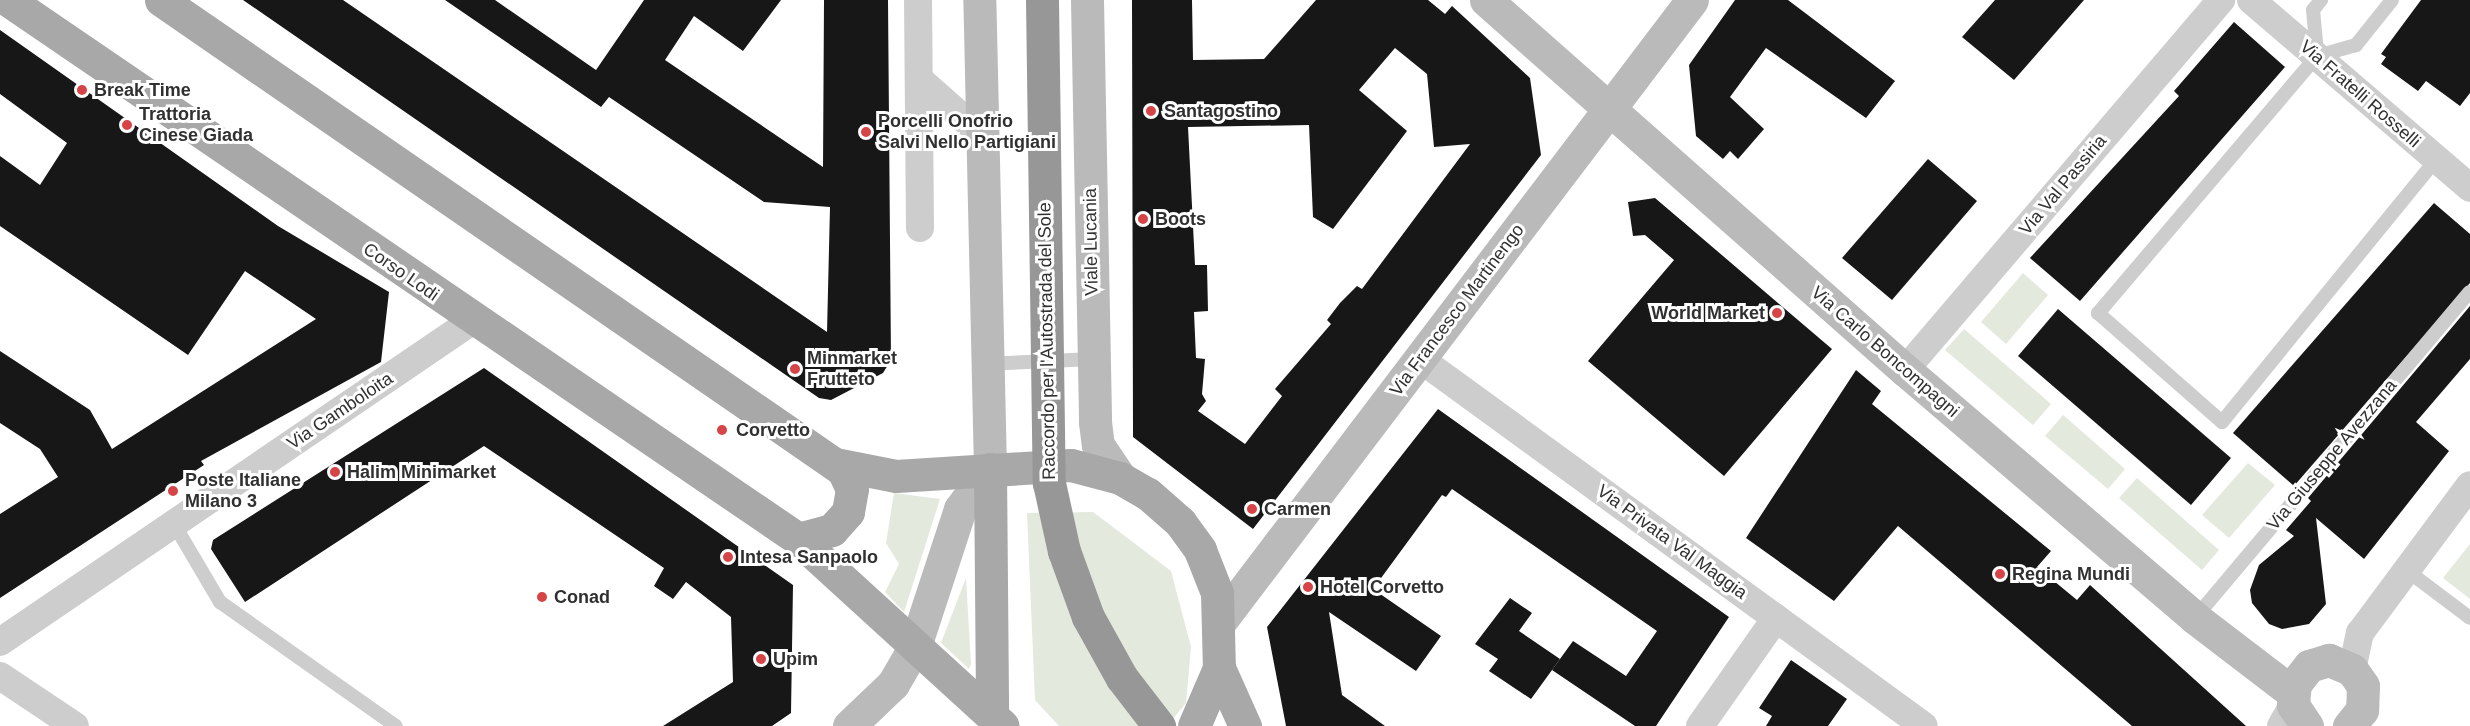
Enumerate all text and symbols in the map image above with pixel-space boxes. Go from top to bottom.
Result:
street label: Via Fratelli Rosselli [2295,36,2425,152]
place label: Break Time [94,79,191,101]
marker: Break Time [75,83,89,97]
place label: Santagostino [1164,100,1278,122]
marker: Santagostino [1142,102,1160,120]
place label: Trattoria Cinese Giada [139,104,253,146]
place label: Porcelli Onofrio Salvi Nello Partigiani [878,111,1056,154]
marker: Trattoria Cinese Giada [120,118,134,132]
marker: Porcelli Onofrio Salvi Nello Partigiani [859,125,873,139]
street label: Via Val Passiria [2015,130,2111,240]
street label: Viale Lucania [1079,188,1103,296]
street label: Raccordo per l'Autostrada del Sole [1034,202,1060,480]
place label: Boots [1155,208,1206,230]
marker: Boots [1136,212,1150,226]
street label: Via Francesco Martinengo [1385,220,1529,400]
street label: Corso Lodi [359,238,443,306]
street label: Via Carlo Boncompagni [1807,282,1963,422]
place label: World Market [1651,302,1765,324]
marker: World Market [1770,306,1784,320]
place label: Minmarket Frutteto [807,348,897,391]
marker: Minmarket Frutteto [788,362,802,376]
street label: Via Gamboloita [283,368,397,454]
street label: Via Giuseppe Avezzana [2262,375,2402,535]
place label: Corvetto [736,419,810,441]
marker: Corvetto [713,421,731,439]
place label: Halim Minimarket [347,461,496,483]
marker: Halim Minimarket [328,465,342,479]
place label: Poste Italiane Milano 3 [185,470,301,512]
street label: Via Privata Val Maggia [1593,480,1751,604]
marker: Poste Italiane Milano 3 [166,484,180,498]
place label: Carmen [1264,498,1331,520]
marker: Carmen [1245,502,1259,516]
place label: Intesa Sanpaolo [740,546,878,568]
marker: Intesa Sanpaolo [721,550,735,564]
place label: Regina Mundi [2012,563,2130,585]
marker: Regina Mundi [1993,567,2007,581]
place label: Hotel Corvetto [1320,576,1444,598]
marker: Hotel Corvetto [1301,580,1315,594]
place label: Conad [554,586,610,608]
marker: Conad [535,590,549,604]
place label: Upim [773,648,818,670]
marker: Upim [754,652,768,666]

